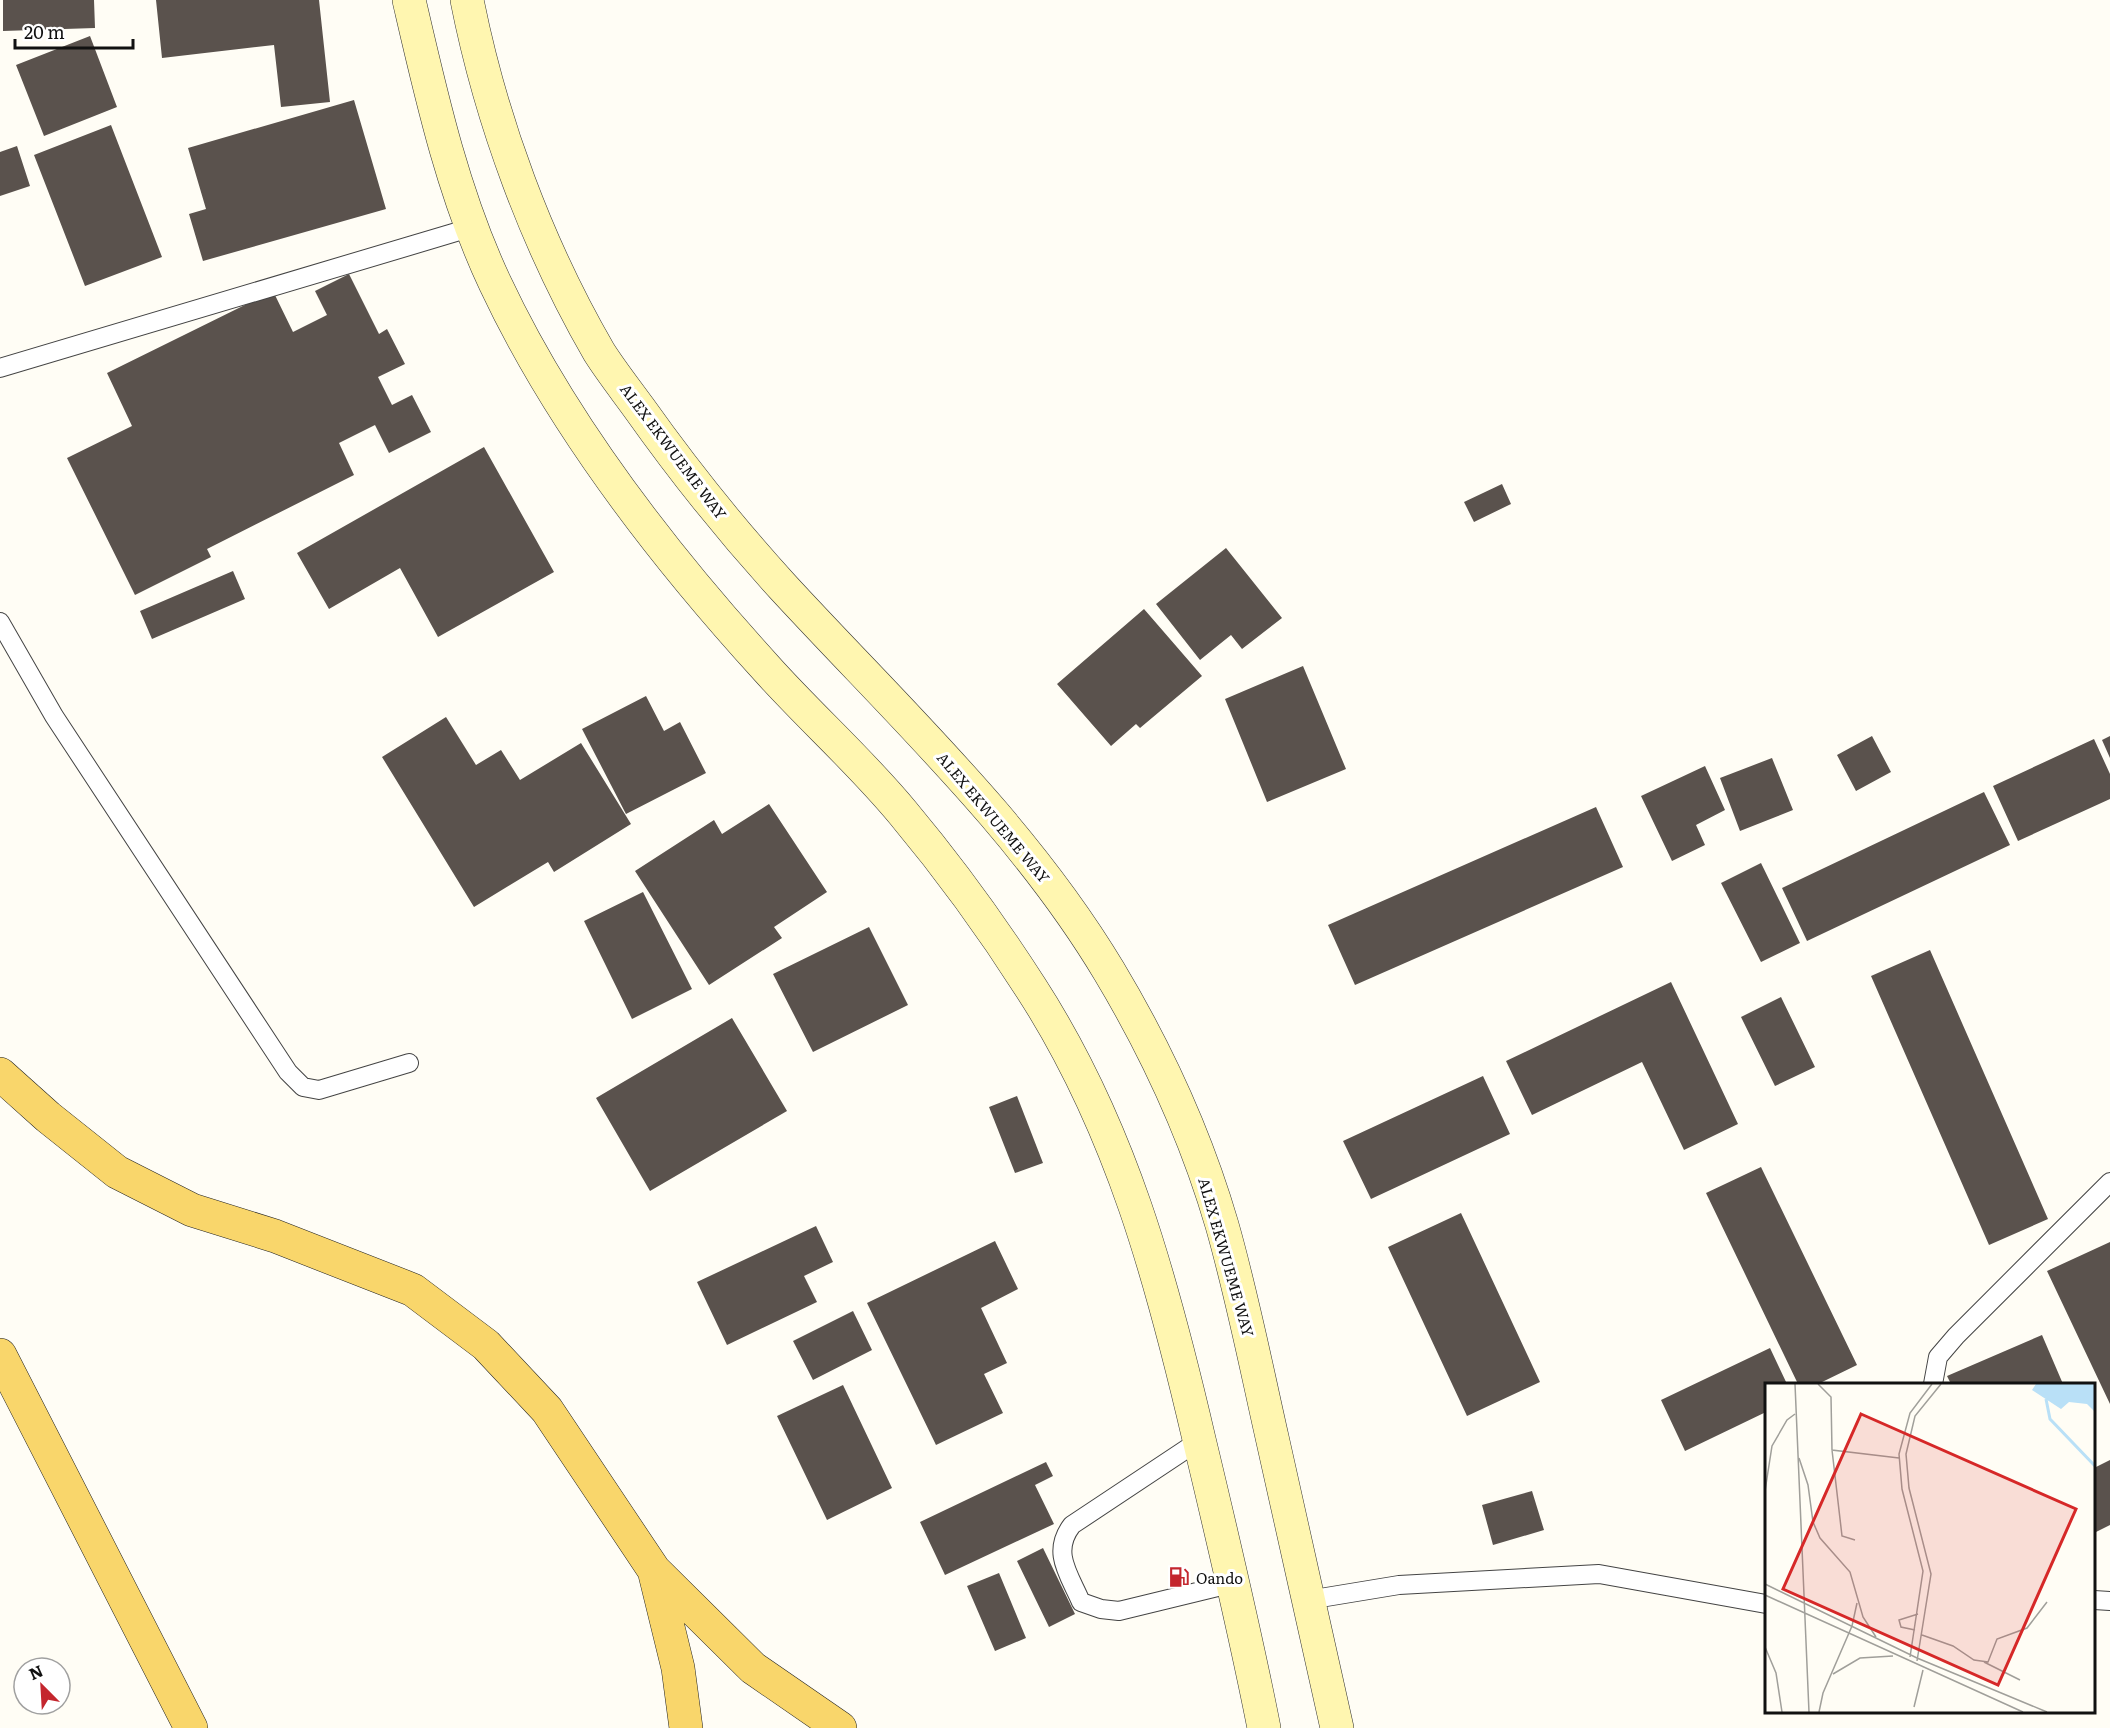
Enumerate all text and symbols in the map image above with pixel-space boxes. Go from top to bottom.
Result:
scale bar [15,12,134,50]
text: 20 m [24,18,65,45]
street label: ALEX EKWUEME WAY [615,378,733,524]
street label: ALEX EKWUEME WAY [932,746,1056,888]
street label: ALEX EKWUEME WAY [1193,1175,1261,1340]
inset map [1765,1383,2095,1713]
fuel station icon: Oando [1167,1565,1191,1589]
place label: Oando [1196,1566,1243,1589]
north arrow [12,1656,72,1716]
text: N [24,1658,47,1685]

